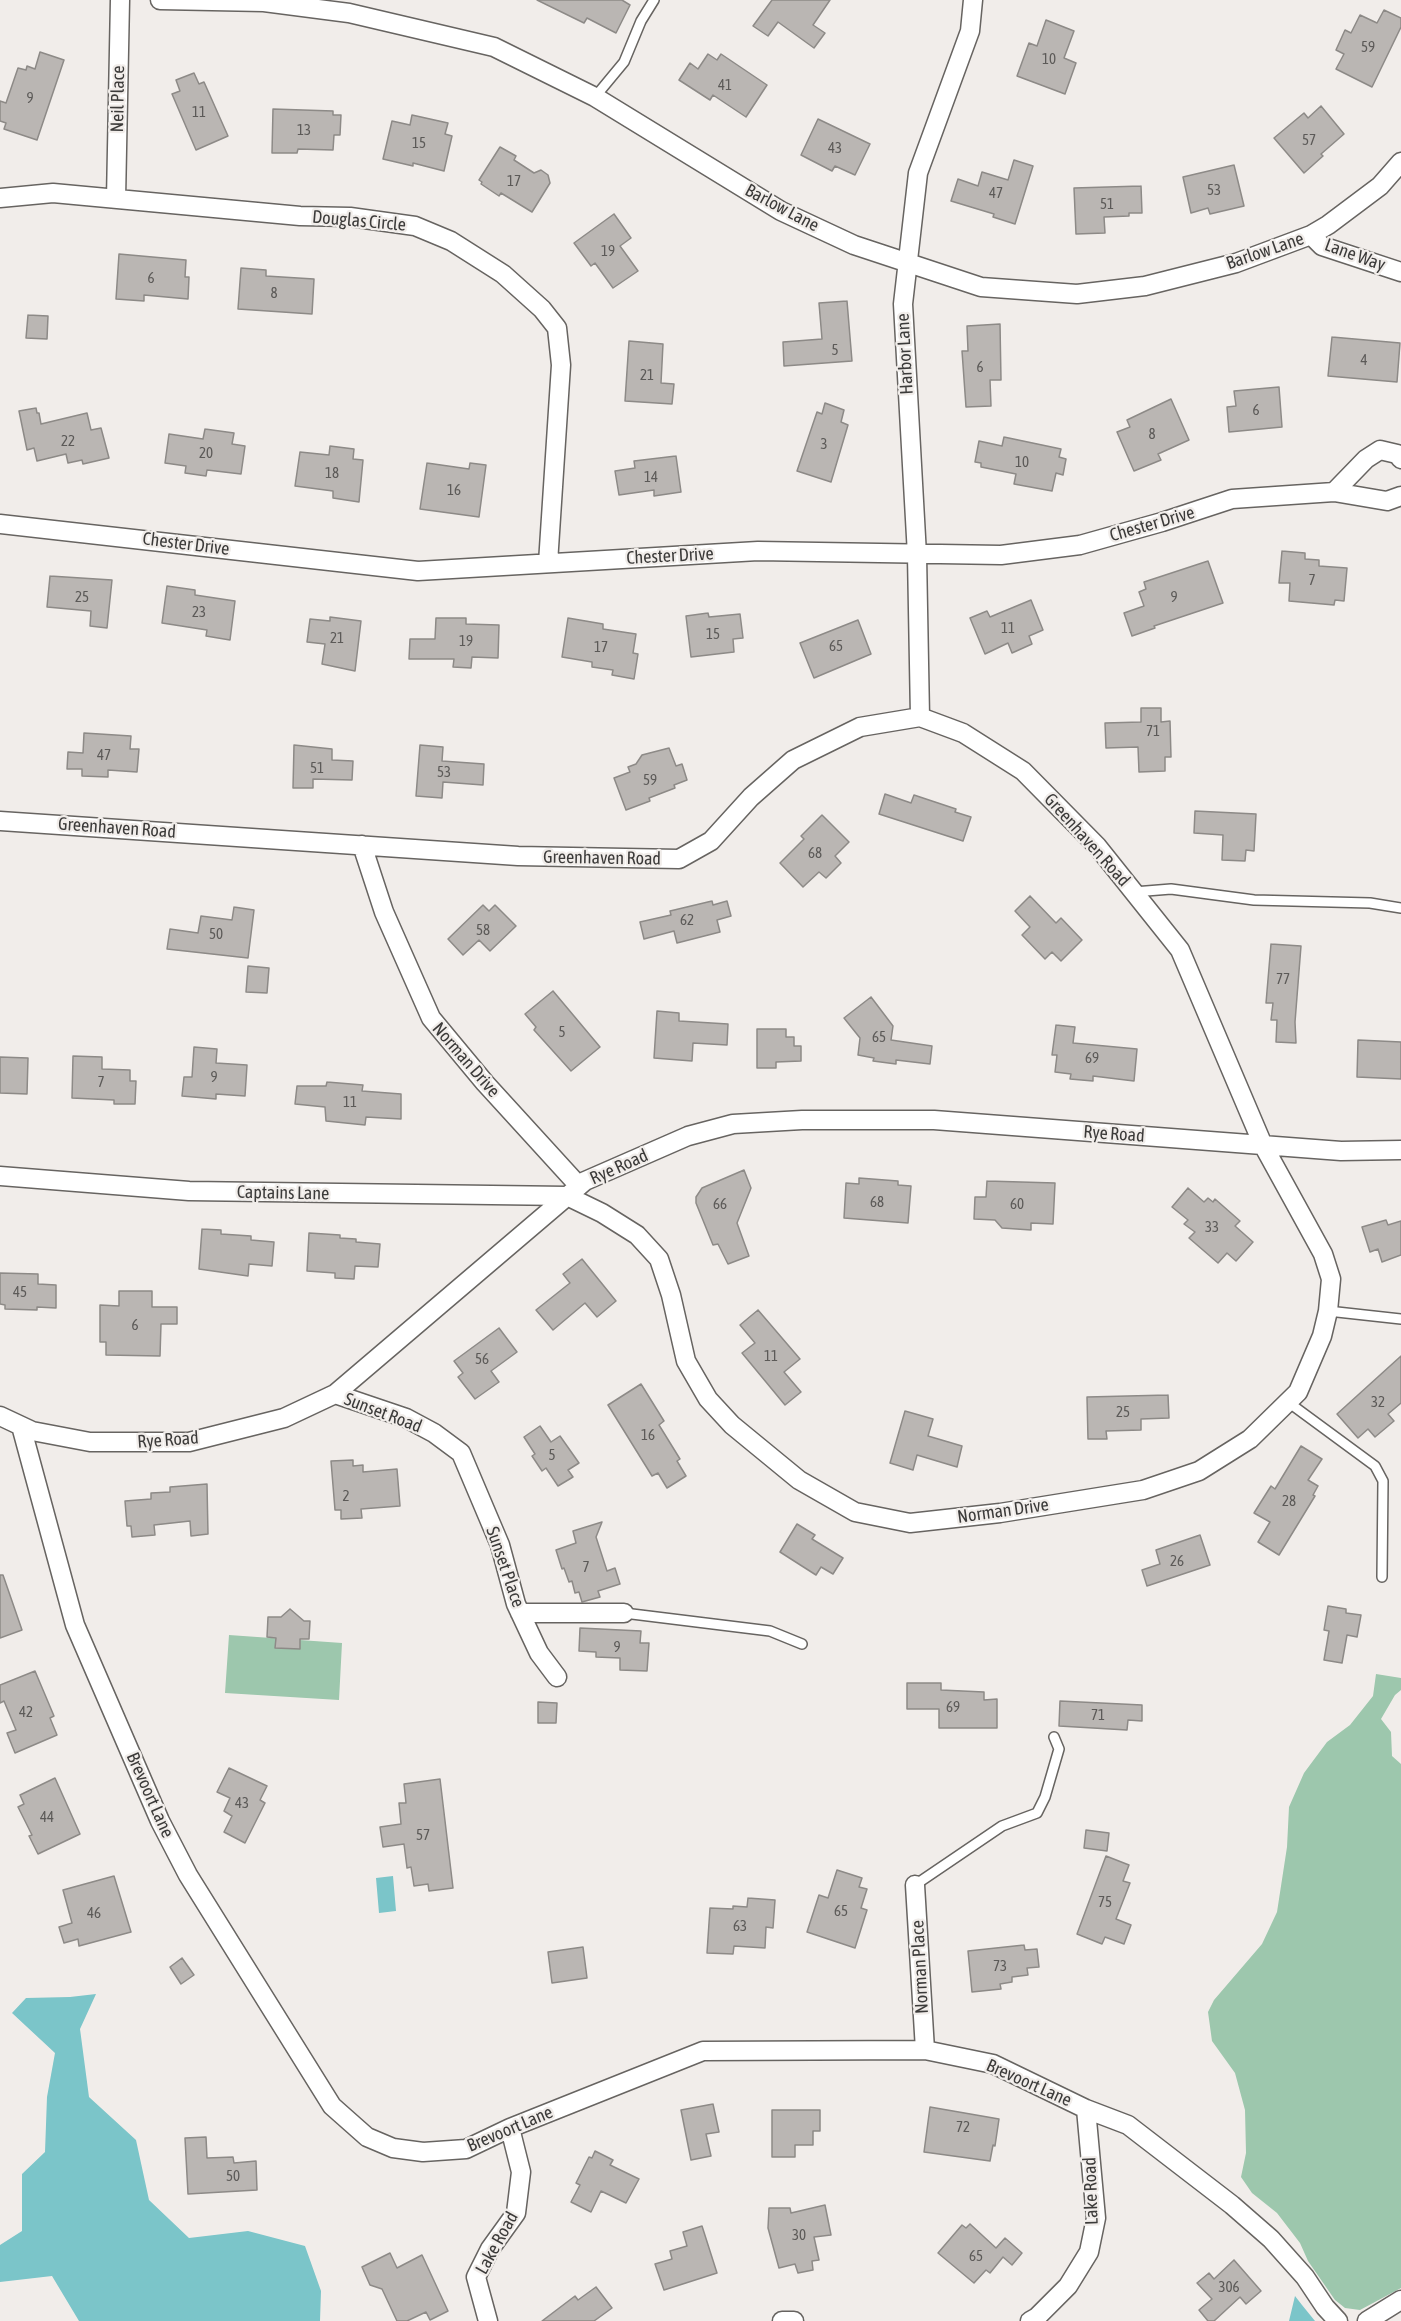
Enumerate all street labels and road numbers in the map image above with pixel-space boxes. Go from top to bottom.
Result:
street label: Neil Place [107,65,129,133]
street label: Barlow Lane [741,180,823,236]
street label: Douglas Circle [311,206,407,236]
street label: Barlow Lane [1223,228,1307,274]
street label: Lane Way [1322,234,1388,276]
street label: Harbor Lane [892,313,918,395]
street label: Chester Drive [1107,502,1197,546]
street label: Chester Drive [141,528,231,560]
street label: Chester Drive [626,543,714,569]
street label: Greenhaven Road [1040,789,1134,891]
street label: Greenhaven Road [57,813,177,843]
street label: Greenhaven Road [543,846,661,870]
street label: Norman Drive [428,1018,504,1102]
street label: Rye Road [1083,1121,1145,1147]
street label: Rye Road [587,1145,651,1189]
street label: Captains Lane [237,1181,329,1205]
street label: Sunset Road [341,1388,425,1438]
street label: Rye Road [137,1427,199,1453]
street label: Norman Drive [956,1494,1050,1528]
street label: Sunset Place [481,1524,529,1610]
street label: Brevoort Lane [122,1749,178,1841]
street label: Norman Place [907,1920,933,2014]
street label: Brevoort Lane [983,2055,1075,2111]
street label: Brevoort Lane [464,2101,556,2157]
street label: Lake Road [1079,2157,1103,2225]
street label: Lake Road [471,2208,523,2278]

